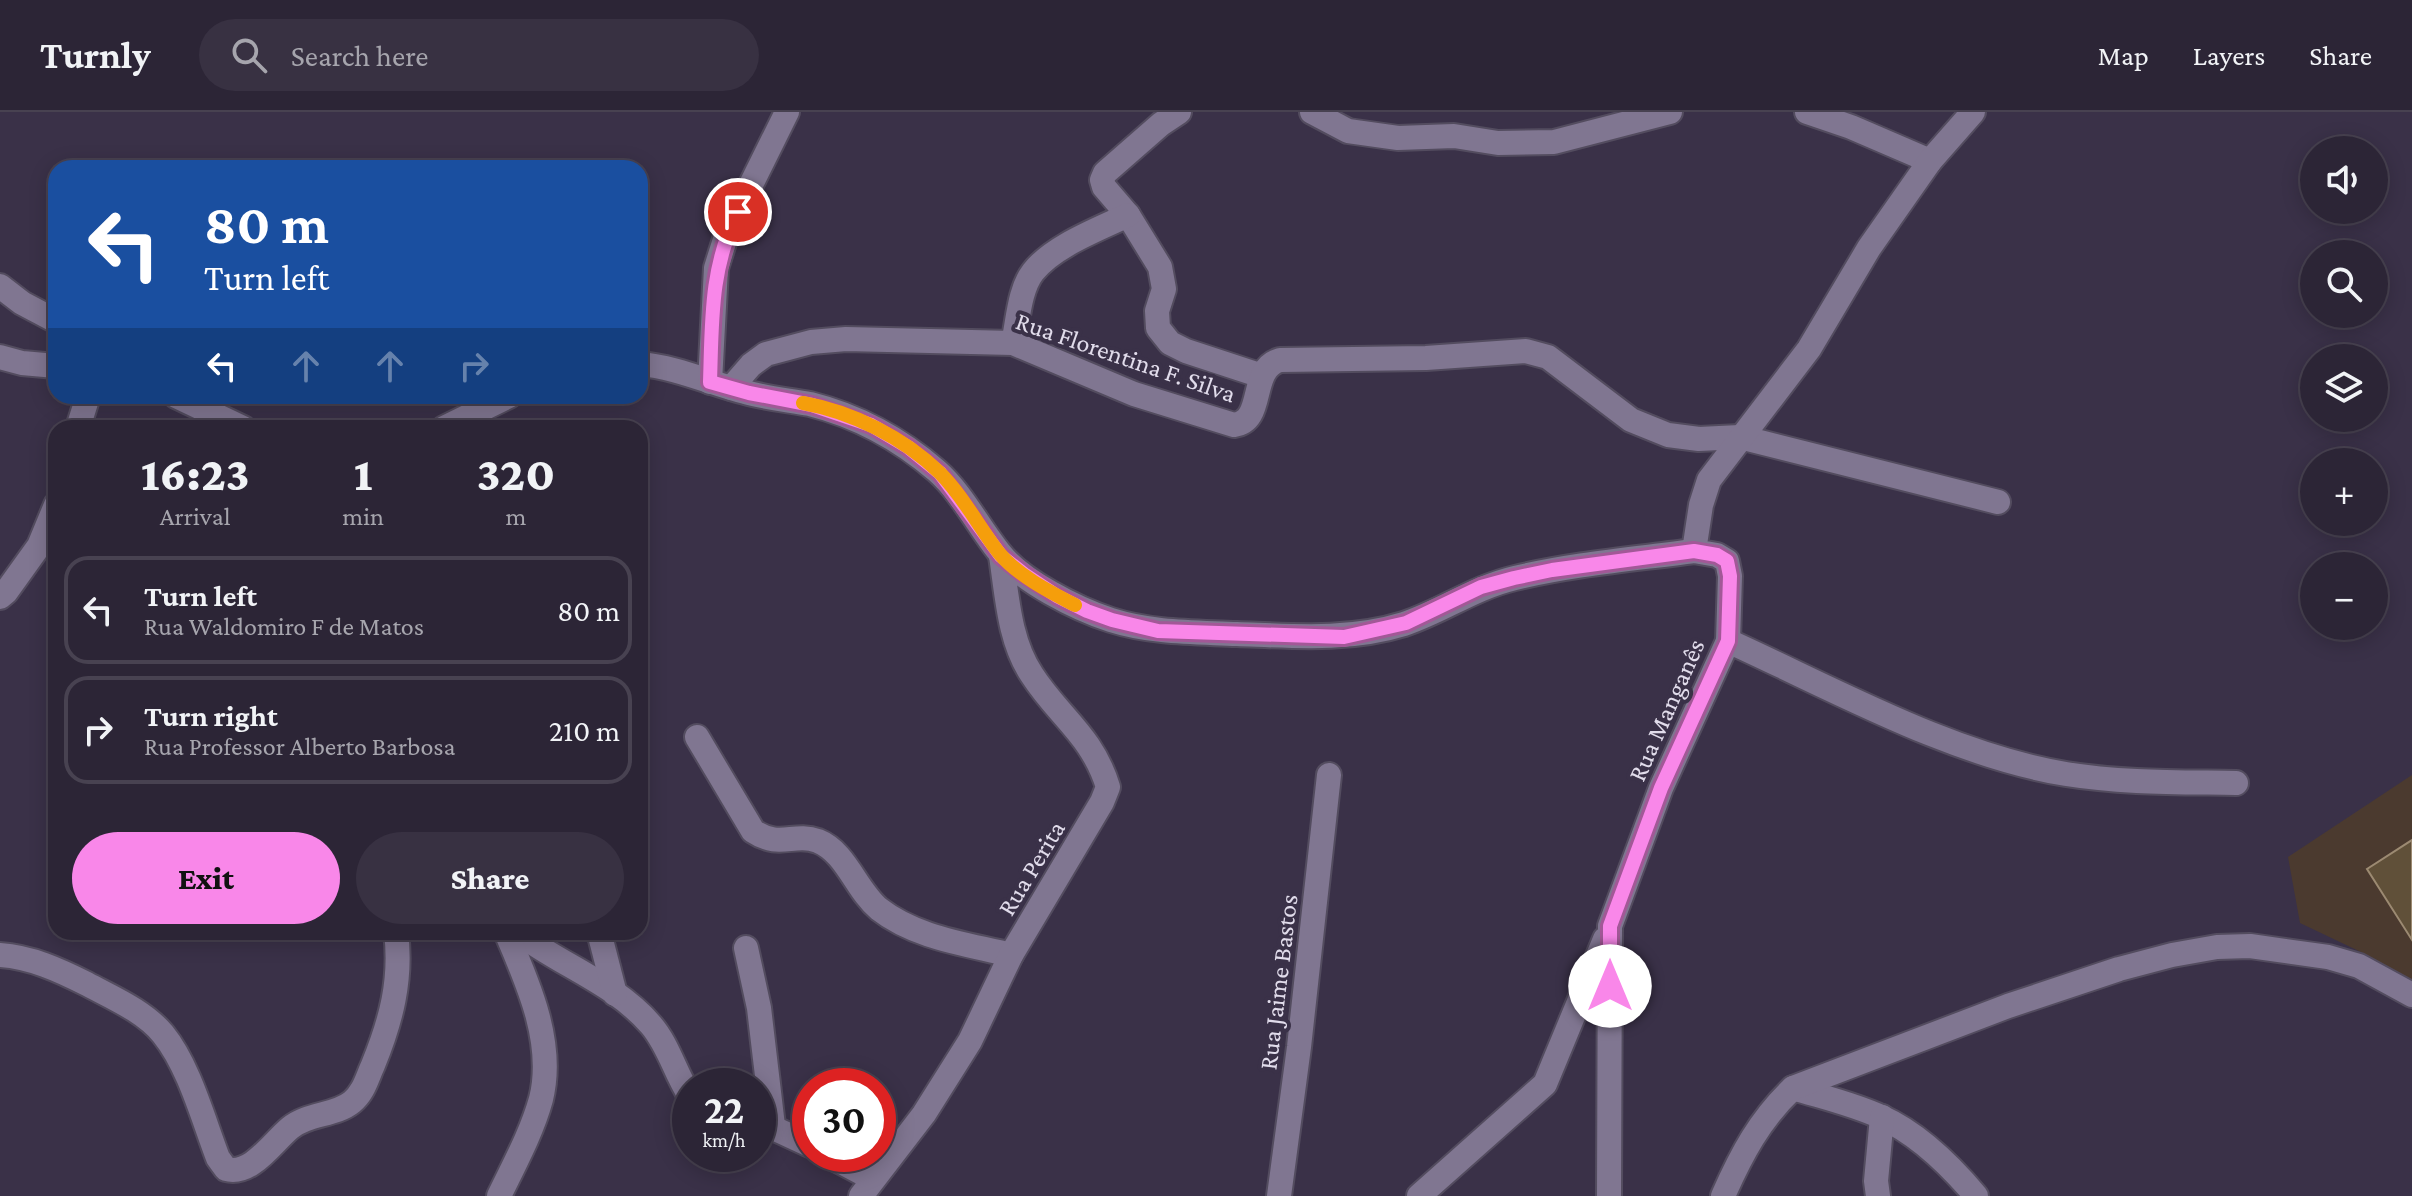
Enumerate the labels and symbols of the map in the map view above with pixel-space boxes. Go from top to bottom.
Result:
pin [704,178,772,246]
street label: Rua Florentina F. Silva [1012,306,1240,409]
street label: Rua Manganês [1622,635,1711,786]
street label: Rua Perita [992,816,1071,921]
street label: Rua Jaime Bastos [1253,893,1304,1071]
position arrow [1568,944,1652,1028]
speed limit sign: 30 [792,1068,896,1172]

